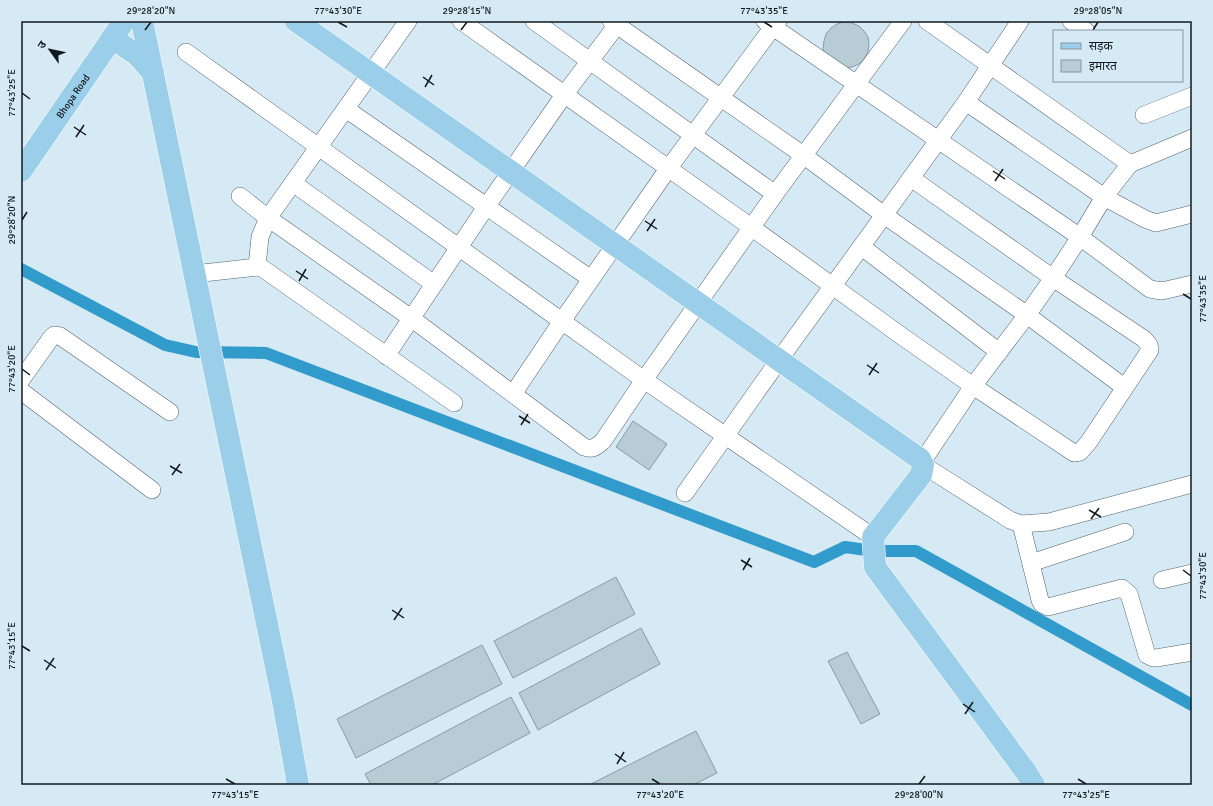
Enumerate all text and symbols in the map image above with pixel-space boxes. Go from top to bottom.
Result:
text: 29°28'20"N [127,5,175,17]
text: 77°43'30"E [314,5,362,17]
text: 29°28'15"N [443,5,491,17]
text: 77°43'35"E [740,5,788,17]
text: 29°28'05"N [1074,5,1122,17]
north arrow [30,30,70,70]
legend [1053,30,1183,82]
text: उ [35,38,50,51]
text: सड़क [1089,39,1114,54]
text: इमारत [1089,59,1118,74]
text: 77°43'25"E [6,69,18,117]
street label: Bhopa Road [54,72,93,121]
text: 29°28'20"N [6,196,18,244]
text: 77°43'35"E [1197,275,1209,323]
text: 77°43'20"E [6,345,18,393]
text: 77°43'30"E [1197,552,1209,600]
text: 77°43'15"E [6,622,18,670]
text: 77°43'15"E [211,789,259,801]
text: 77°43'20"E [636,789,684,801]
text: 29°28'00"N [895,789,943,801]
text: 77°43'25"E [1062,789,1110,801]

